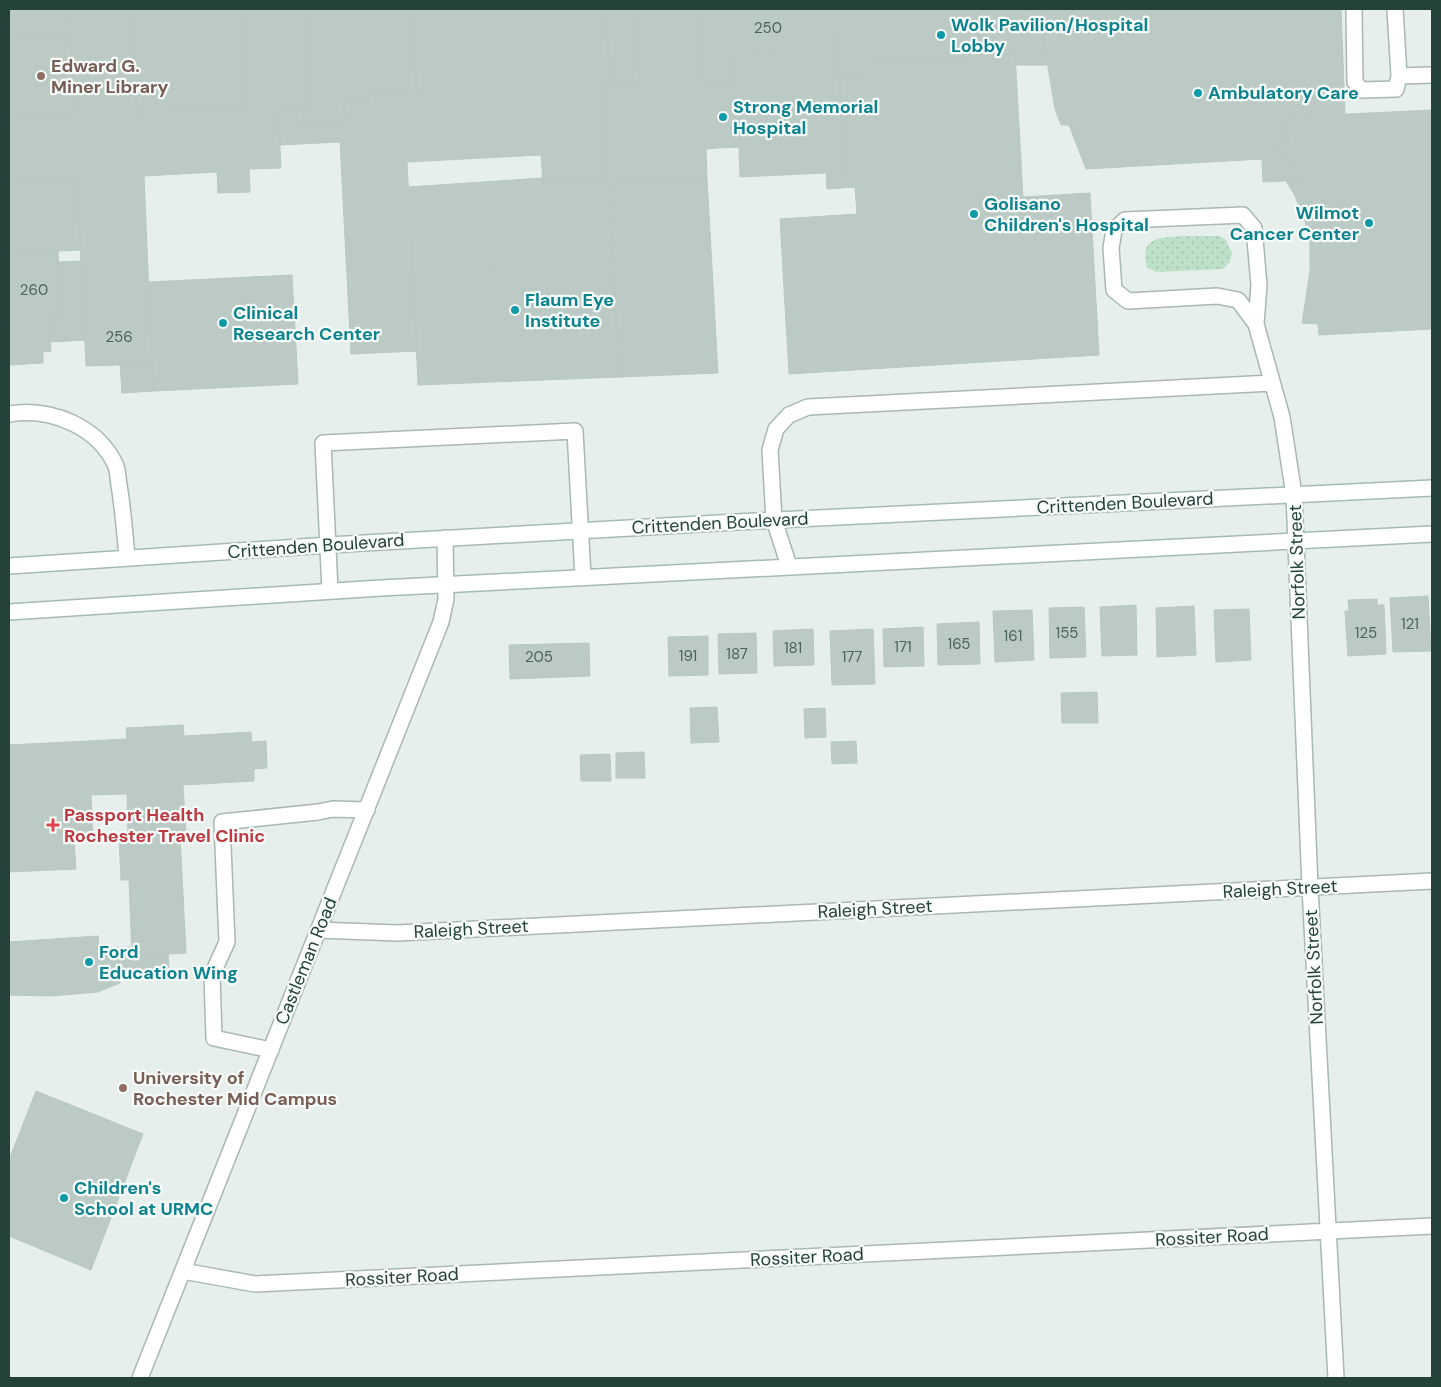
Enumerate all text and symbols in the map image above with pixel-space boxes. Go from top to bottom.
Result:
place label: Wolk Pavilion/Hospital Lobby [951,13,1148,58]
house number: 250 [754,18,782,38]
marker: Wolk Pavilion/Hospital Lobby [935,29,947,41]
place label: Edward G. Miner Library [51,54,168,99]
marker: Edward G. Miner Library [35,70,47,82]
place label: Ambulatory Care [1208,81,1359,105]
marker: Ambulatory Care [1192,87,1204,99]
place label: Strong Memorial Hospital [733,95,878,140]
marker: Strong Memorial Hospital [717,111,729,123]
place label: Golisano Children's Hospital [984,192,1149,237]
place label: Wilmot Cancer Center [1230,201,1359,246]
marker: Golisano Children's Hospital [968,208,980,220]
marker: Wilmot Cancer Center [1363,217,1375,229]
house number: 260 [20,280,48,300]
place label: Flaum Eye Institute [525,288,614,333]
place label: Clinical Research Center [233,301,380,346]
marker: Flaum Eye Institute [509,304,521,316]
marker: Clinical Research Center [217,317,229,329]
house number: 256 [105,327,133,347]
street label: Crittenden Boulevard [1036,486,1214,520]
street label: Norfolk Street [1283,504,1311,620]
street label: Crittenden Boulevard [631,506,809,540]
street label: Crittenden Boulevard [227,528,405,564]
house number: 121 [1401,614,1419,634]
house number: 155 [1056,623,1078,643]
house number: 125 [1355,623,1377,643]
house number: 161 [1004,626,1022,646]
house number: 165 [948,634,970,654]
house number: 171 [894,637,912,657]
house number: 181 [784,638,802,658]
house number: 187 [726,644,748,664]
house number: 191 [679,646,697,666]
house number: 205 [525,647,553,667]
house number: 177 [842,647,862,667]
place label: Passport Health Rochester Travel Clinic [64,803,265,848]
marker: Passport Health Rochester Travel Clinic [46,818,60,832]
street label: Raleigh Street [1222,874,1338,904]
street label: Castleman Road [269,894,343,1028]
street label: Raleigh Street [817,894,933,924]
street label: Norfolk Street [1299,909,1329,1025]
street label: Raleigh Street [413,914,529,944]
place label: Ford Education Wing [99,940,238,985]
marker: Ford Education Wing [83,956,95,968]
place label: University of Rochester Mid Campus [133,1066,337,1111]
marker: University of Rochester Mid Campus [117,1082,129,1094]
place label: Children's School at URMC [74,1176,213,1221]
marker: Children's School at URMC [58,1192,70,1204]
street label: Rossiter Road [1155,1222,1269,1252]
street label: Rossiter Road [750,1242,864,1272]
street label: Rossiter Road [345,1262,459,1292]

